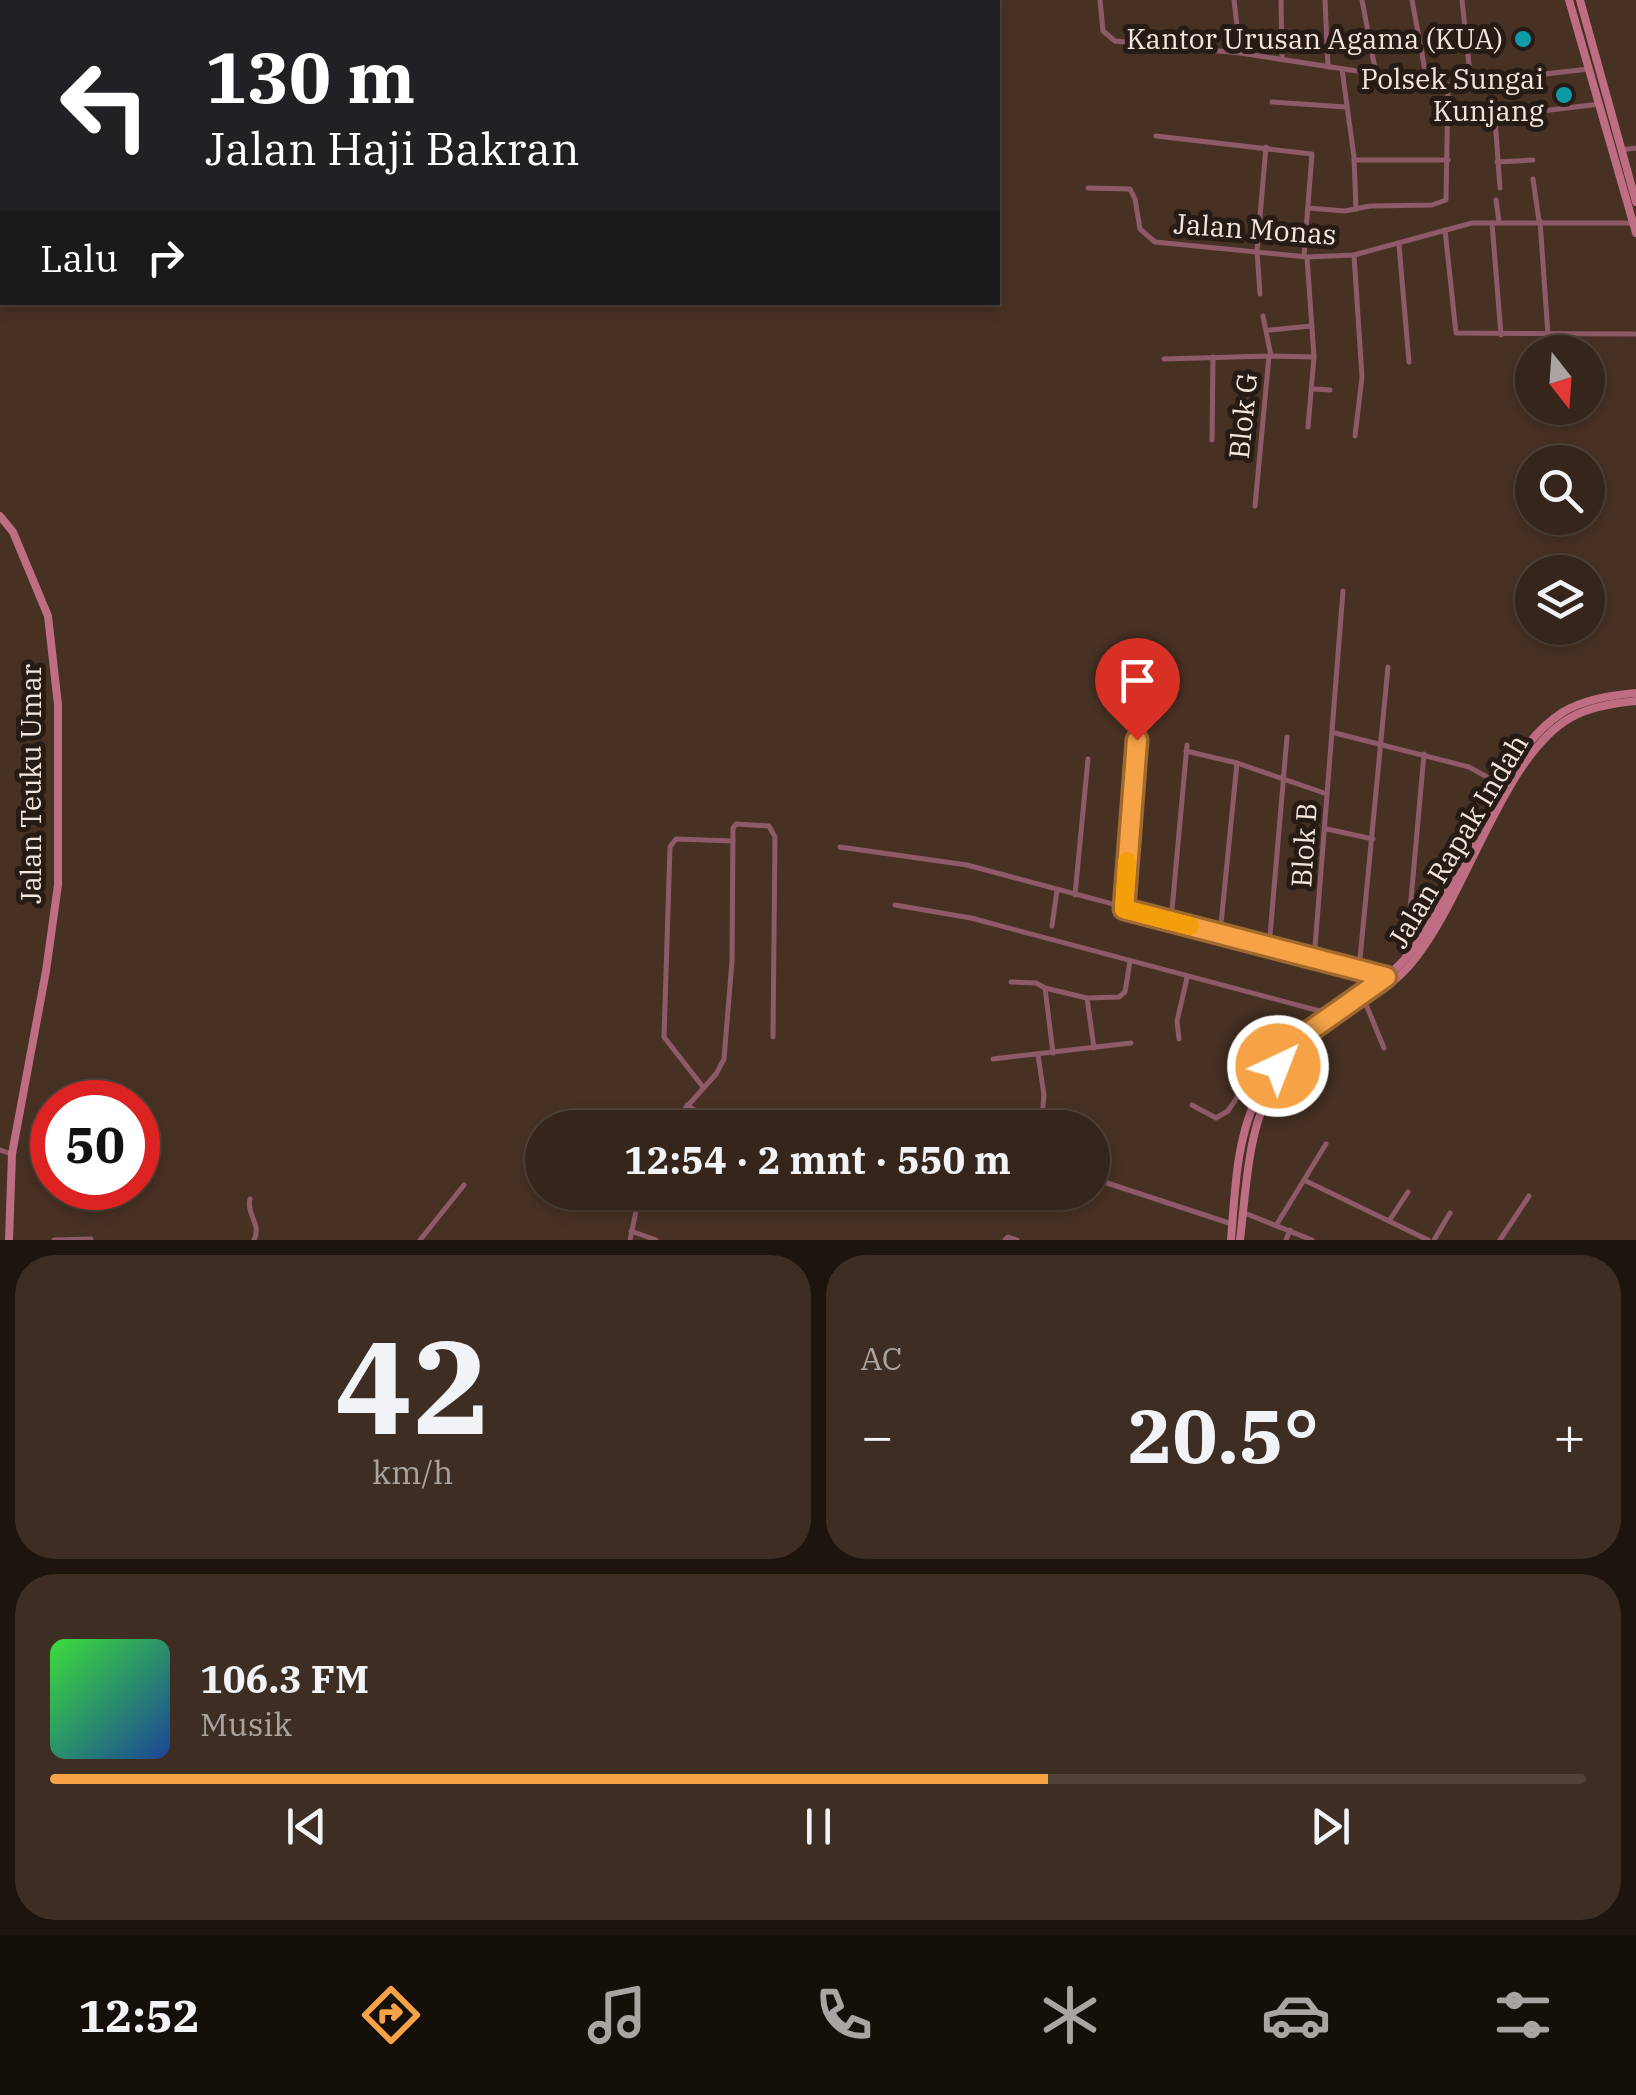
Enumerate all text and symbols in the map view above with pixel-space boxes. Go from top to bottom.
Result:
place label: Kantor Urusan Agama (KUA) [1126,20,1503,57]
marker: Kantor Urusan Agama (KUA) [1512,28,1534,50]
text: 130 m [205,31,415,122]
icon: left [40,40,170,170]
place label: Polsek Sungai Kunjang [1360,60,1544,129]
marker: Polsek Sungai Kunjang [1553,84,1575,106]
text: Jalan Haji Bakran [205,119,580,177]
street label: Jalan Monas [1172,204,1338,253]
icon: right [138,230,193,285]
text: Lalu [40,233,118,282]
north arrow [1515,335,1605,425]
map controls [1515,335,1605,645]
street label: Blok G [1220,371,1265,461]
button: search [1515,445,1605,535]
button: layers [1515,555,1605,645]
pin [1095,638,1180,741]
icon: arrive [1110,653,1165,708]
street label: Jalan Teuku Umar [12,663,49,904]
street label: Jalan Rapak Indah [1379,727,1536,954]
street label: Blok B [1282,801,1325,888]
position arrow [1226,1014,1330,1118]
speed limit sign: 50 [30,1080,160,1210]
text: 12:54 · 2 mnt · 550 m [624,1135,1011,1184]
text: 42 [335,1301,491,1470]
text: AC [861,1337,902,1379]
text: 20.5° [1128,1386,1319,1484]
text: − [861,1400,894,1471]
text: + [1553,1400,1586,1471]
text: km/h [372,1451,453,1493]
text: 106.3 FM [200,1654,369,1703]
text: Musik [200,1703,292,1745]
icon: previous [279,1799,334,1854]
icon: pause [791,1799,846,1854]
icon: next [1303,1799,1358,1854]
icon: directions [356,1980,426,2050]
icon: music [582,1980,652,2050]
icon: phone [809,1980,879,2050]
icon: climate [1035,1980,1105,2050]
icon: car [1261,1980,1331,2050]
icon: filters [1488,1980,1558,2050]
text: 12:52 [78,1986,200,2044]

